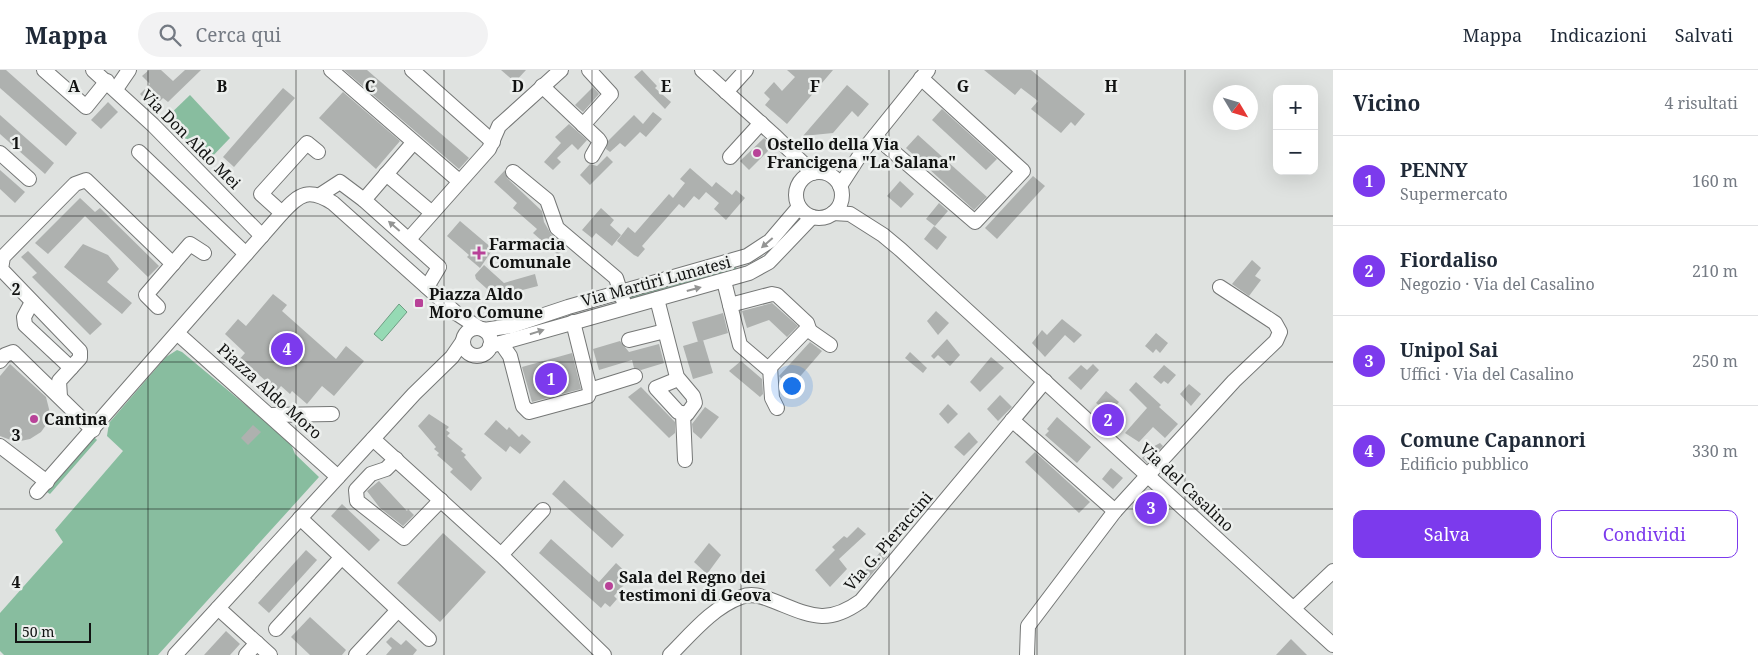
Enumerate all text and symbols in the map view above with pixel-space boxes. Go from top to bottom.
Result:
search box [138,12,488,57]
text: Mappa [25,18,108,51]
icon: search [156,21,184,49]
text: Cerca qui [196,22,281,48]
text: Mappa [1463,23,1522,47]
text: Indicazioni [1550,23,1647,47]
text: Salvati [1675,23,1733,47]
text: A [68,75,81,97]
text: B [217,75,228,97]
text: C [365,75,376,97]
text: D [512,75,524,97]
text: E [661,75,671,97]
text: F [810,75,820,97]
text: G [957,75,969,97]
text: H [1104,75,1118,97]
street label: Via Don Aldo Mei [136,84,246,194]
north arrow [1213,85,1258,130]
map controls [1273,85,1318,175]
button: + [1273,85,1318,130]
text: Vicino [1353,89,1420,117]
text: 4 risultati [1665,92,1738,114]
button: − [1273,130,1318,175]
text: 1 [11,132,21,154]
place label: Ostello della Via Francigena "La Salana" [767,133,956,173]
marker: Ostello della Via Francigena "La Salana" [751,147,763,159]
text: PENNY [1400,157,1468,183]
text: 1 [1364,170,1374,192]
text: 160 m [1692,170,1738,192]
text: Supermercato [1400,183,1508,205]
one-way arrow [388,221,401,232]
place label: Farmacia Comunale [489,233,571,273]
one-way arrow [761,237,773,249]
marker: Farmacia Comunale [473,247,485,259]
text: Fiordaliso [1400,247,1498,273]
street label: Via Martiri Lunatesi [579,250,733,312]
text: 2 [1364,260,1374,282]
text: 210 m [1692,260,1738,282]
text: Negozio · Via del Casalino [1400,273,1595,295]
text: 2 [11,278,21,300]
place label: Piazza Aldo Moro Comune [429,283,543,323]
one-way arrow [686,285,701,293]
marker: Piazza Aldo Moro Comune [413,297,425,309]
one-way arrow [530,328,545,336]
pin: 4 [271,330,303,368]
text: Unipol Sai [1400,337,1498,363]
street label: Piazza Aldo Moro [213,338,327,444]
text: 3 [1364,350,1374,372]
text: 250 m [1692,350,1738,372]
pin: 1 [535,360,567,398]
text: Uffici · Via del Casalino [1400,363,1574,385]
your location [779,373,805,399]
pin: 2 [1092,401,1124,439]
place label: Cantina [44,408,108,430]
marker: Cantina [28,413,40,425]
text: 3 [11,424,21,446]
text: Comune Capannori [1400,427,1586,453]
street label: Via del Casalino [1135,438,1239,536]
text: 4 [1364,440,1374,462]
text: 330 m [1692,440,1738,462]
text: Edificio pubblico [1400,453,1529,475]
street label: Via G. Pieraccini [839,487,937,595]
pin: 3 [1135,489,1167,527]
button: Salva [1353,510,1541,558]
button: Condividi [1551,510,1738,558]
place label: Sala del Regno dei testimoni di Geova [619,566,772,606]
text: 4 [11,571,21,593]
marker: Sala del Regno dei testimoni di Geova [603,580,615,592]
scale bar [15,620,91,643]
text: 50 m [22,622,55,641]

